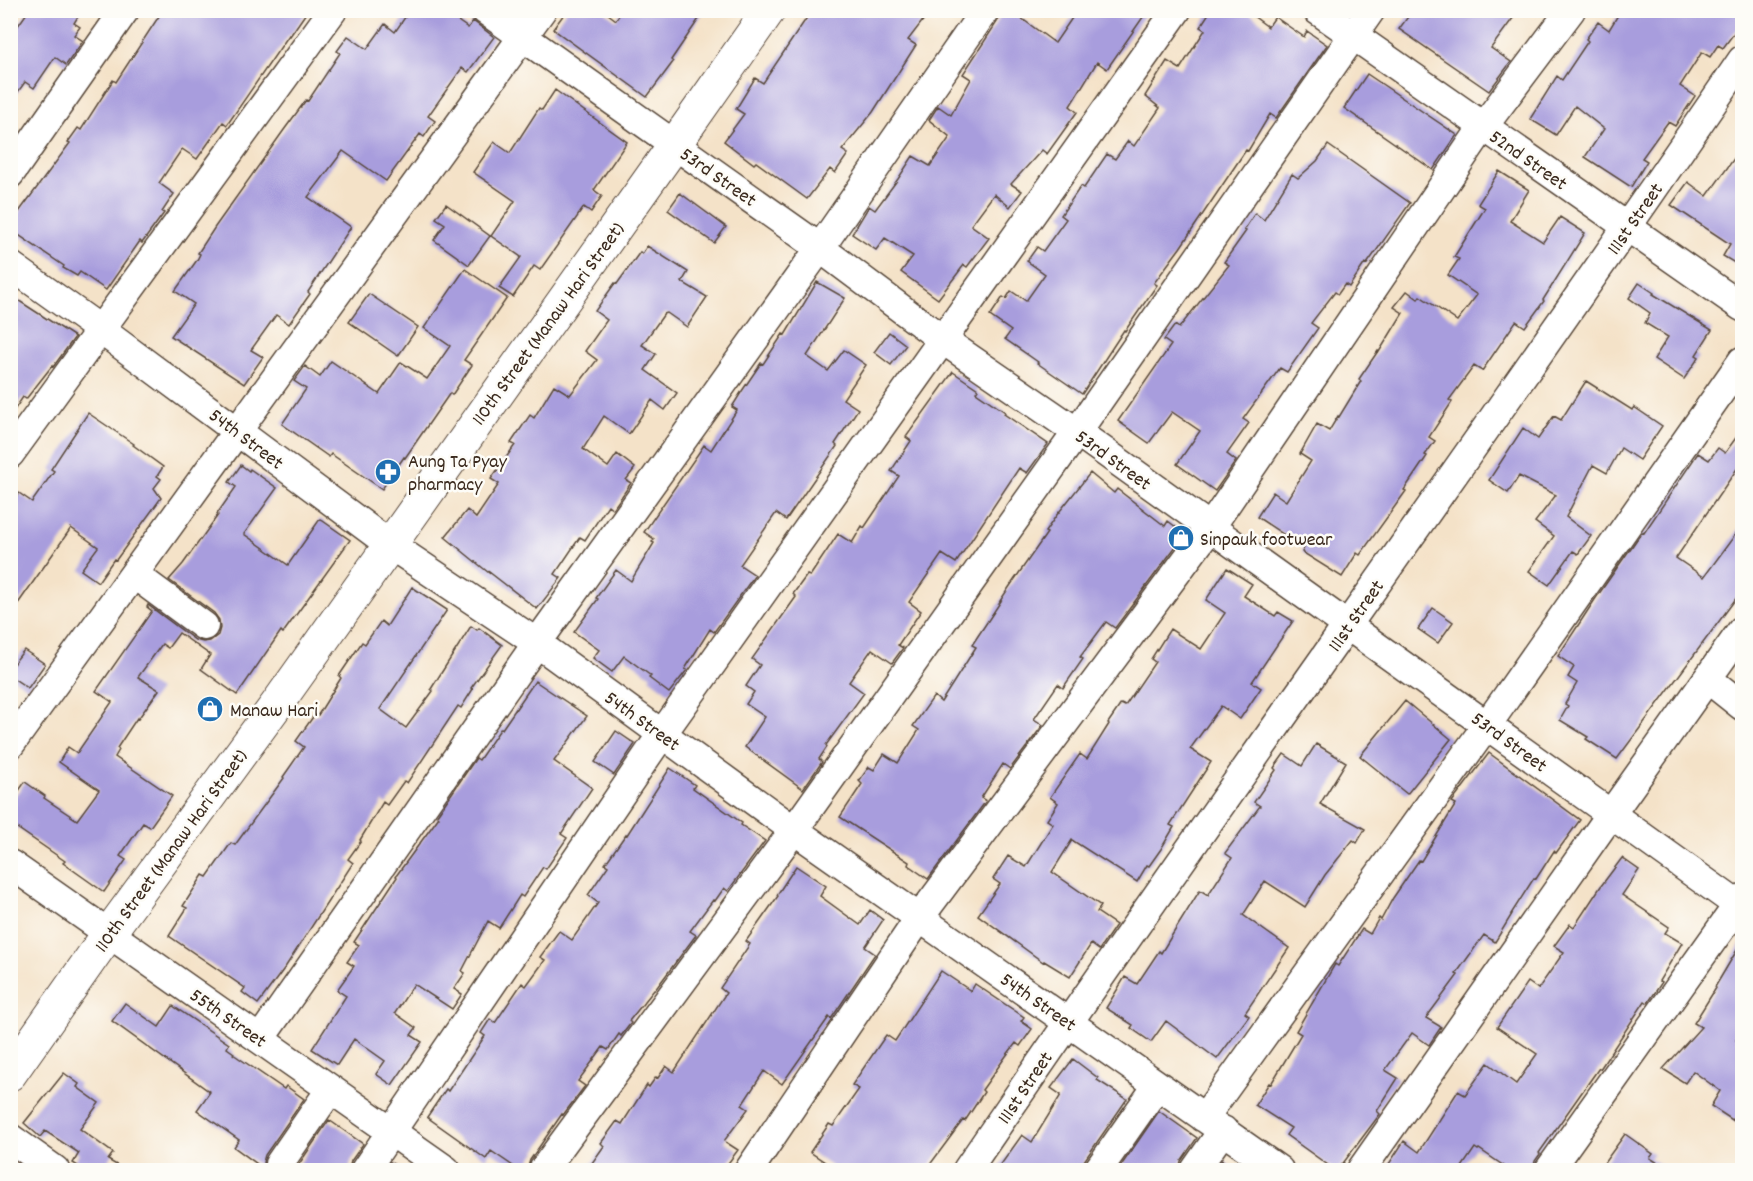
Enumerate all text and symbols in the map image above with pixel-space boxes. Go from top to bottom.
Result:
street label: 52nd Street [1482,124,1572,199]
street label: 53rd Street [673,142,761,215]
street label: 111st Street [1601,178,1671,261]
street label: 110th Street (Manaw Hari Street) [466,217,633,432]
street label: 54th Street [202,403,288,478]
street label: 53rd Street [1068,424,1156,499]
place label: Aung Ta Pyay pharmacy [408,449,508,500]
pharmacy icon: Aung Ta Pyay pharmacy [373,457,403,487]
shop icon: Sinpauk footwear [1166,523,1196,553]
place label: Sinpauk footwear [1200,527,1333,555]
street label: 111st Street [1322,575,1392,658]
street label: 54th Street [598,685,685,759]
shop icon: Manaw Hari [195,694,225,724]
place label: Manaw Hari [230,698,318,726]
street label: 53rd Street [1464,706,1552,781]
street label: 110th Street (Manaw Hari Street) [89,744,256,959]
street label: 54th Street [994,967,1081,1040]
street label: 55th Street [183,983,271,1056]
street label: 111st Street [992,1047,1061,1131]

